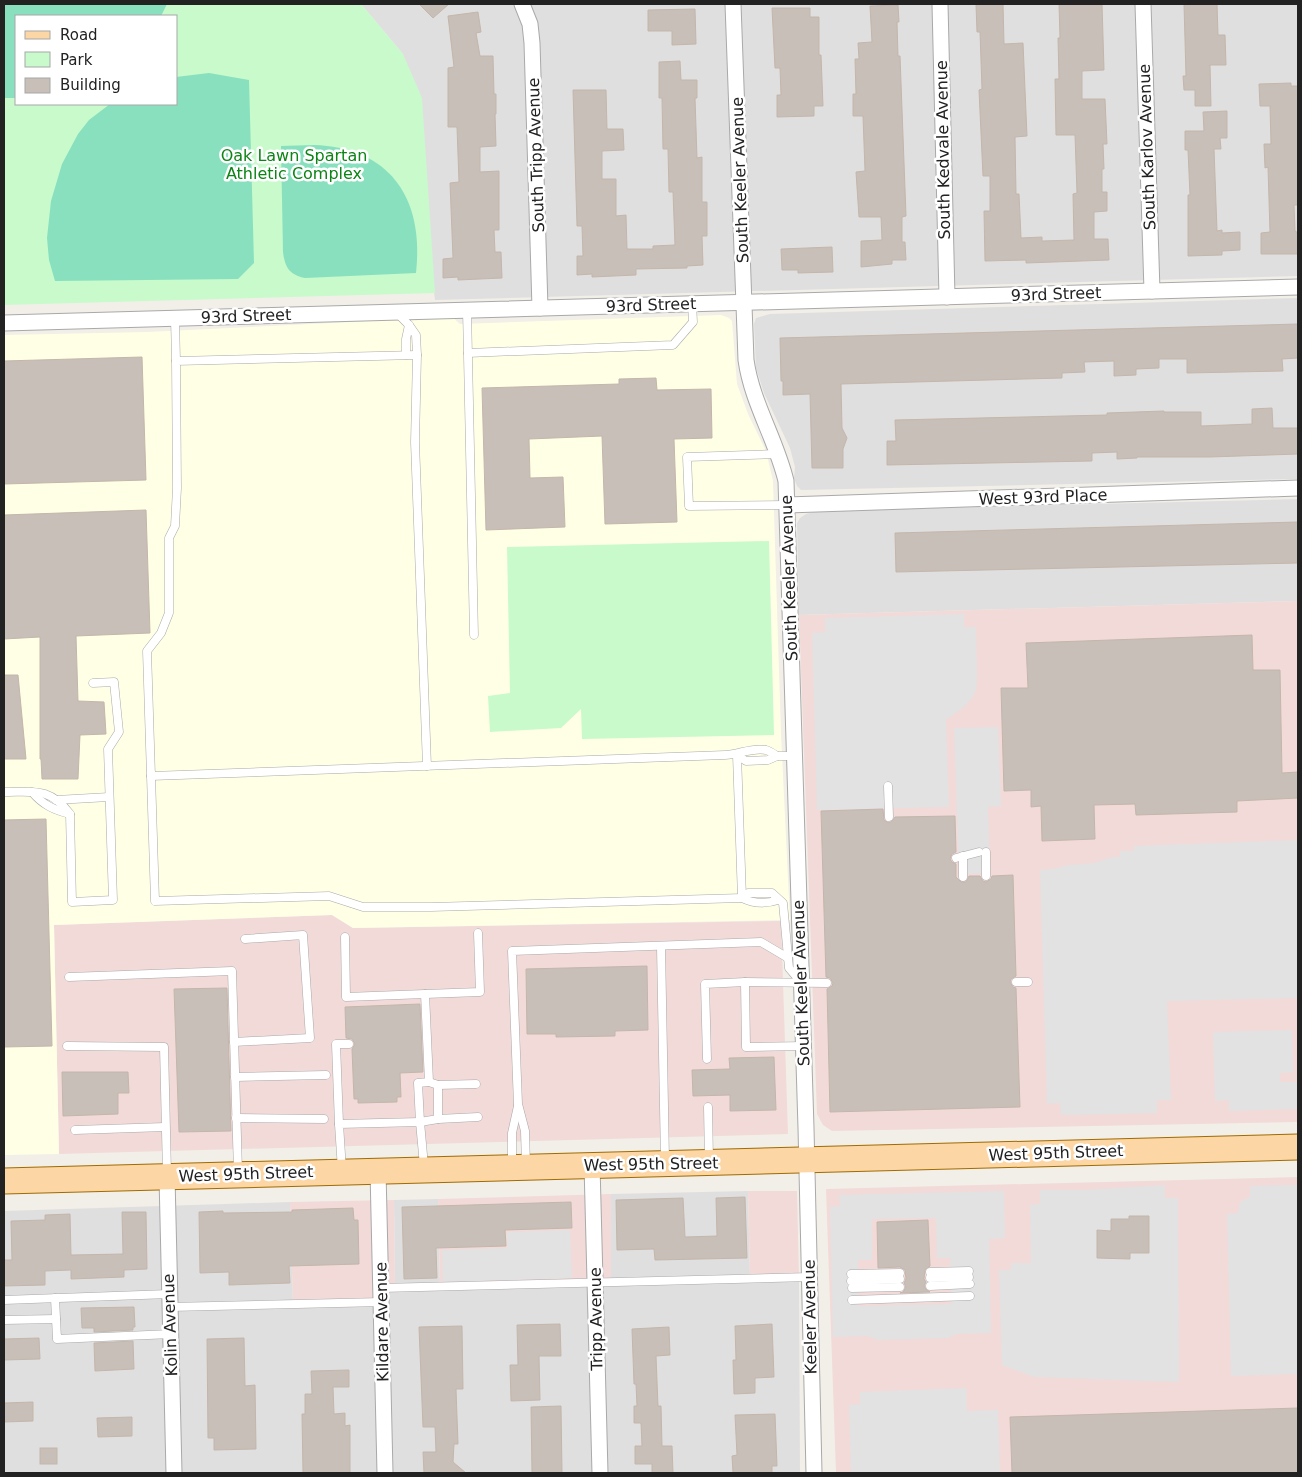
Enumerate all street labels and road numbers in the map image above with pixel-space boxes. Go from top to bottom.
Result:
street label: South Kedvale Avenue [932,60,954,240]
street label: South Karlov Avenue [1135,64,1159,230]
street label: South Tripp Avenue [524,77,548,233]
street label: South Keeler Avenue [728,97,752,263]
street label: 93rd Street [1010,283,1102,305]
street label: 93rd Street [605,294,697,316]
street label: 93rd Street [200,305,292,327]
street label: West 93rd Place [978,485,1108,509]
street label: South Keeler Avenue [777,495,801,661]
street label: South Keeler Avenue [789,900,813,1066]
street label: West 95th Street [988,1141,1124,1165]
street label: West 95th Street [583,1153,719,1175]
street label: West 95th Street [178,1162,314,1186]
street label: Keeler Avenue [799,1259,821,1375]
street label: Kildare Avenue [371,1262,393,1382]
street label: Tripp Avenue [586,1267,606,1372]
street label: Kolin Avenue [159,1273,181,1377]

